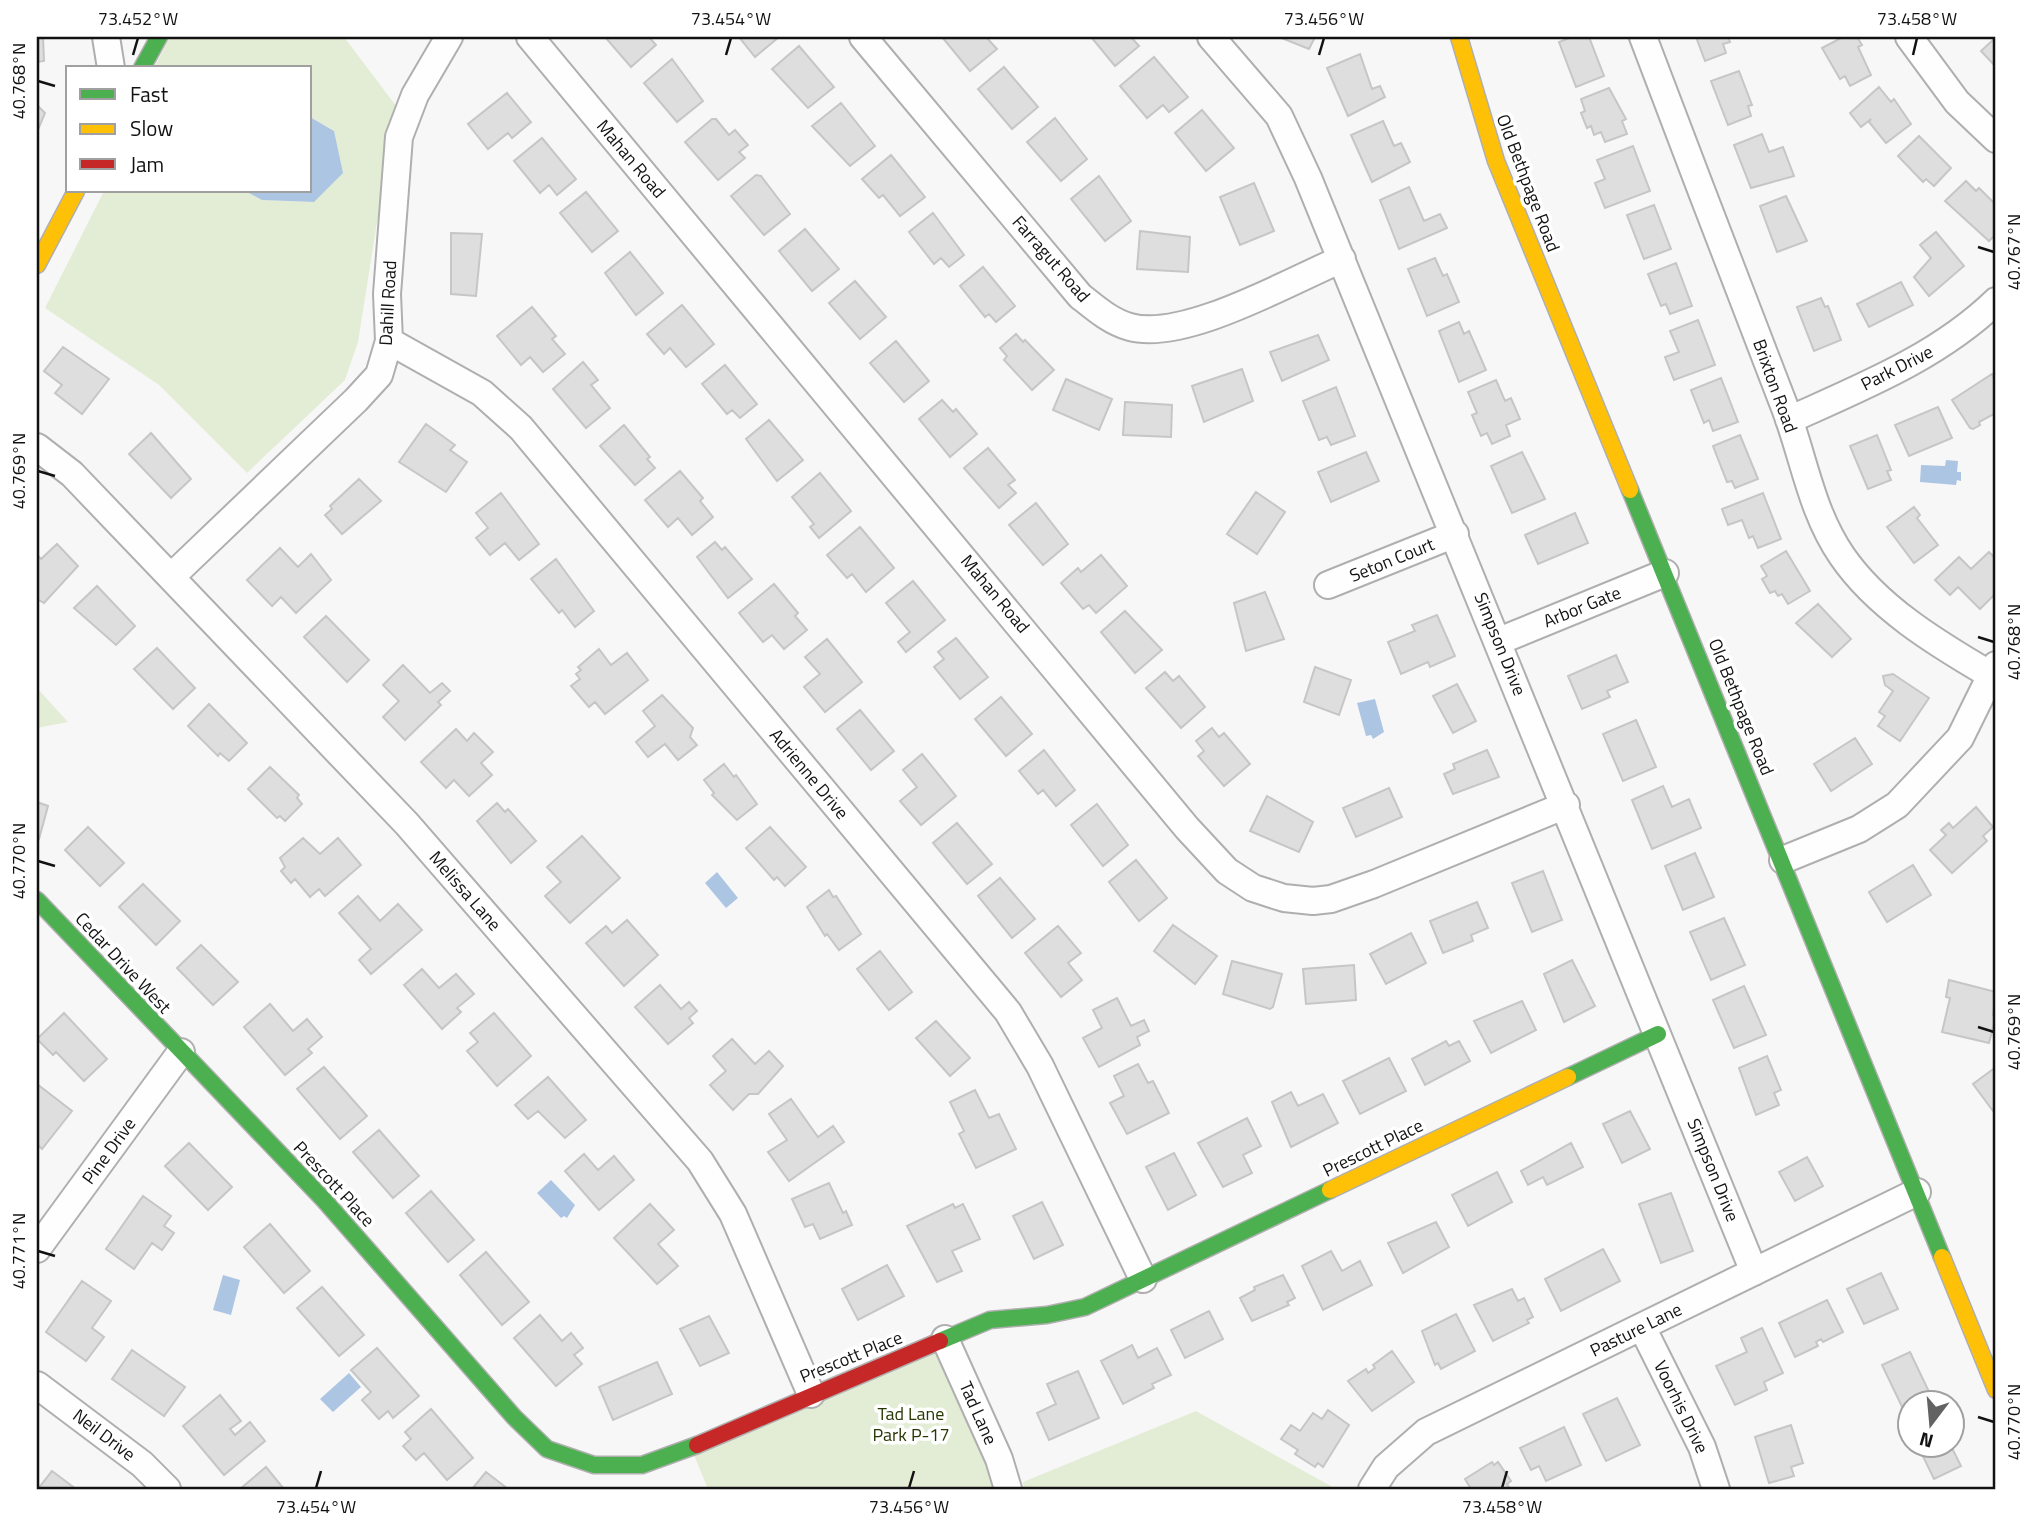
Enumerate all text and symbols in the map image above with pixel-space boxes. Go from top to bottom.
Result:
text: 73.452°W [98,5,178,32]
text: 73.454°W [691,5,771,32]
text: 73.456°W [1284,5,1364,32]
text: 73.458°W [1877,5,1957,32]
text: 40.768°N [5,43,32,119]
legend [66,66,312,192]
text: Fast [130,78,169,110]
street label: Old Bethpage Road [1490,110,1567,256]
text: Slow [130,112,173,144]
street label: Mahan Road [590,113,672,204]
text: Jam [130,148,164,180]
street label: Farragut Road [1006,209,1097,308]
text: 40.767°N [2000,214,2027,290]
street label: Dahill Road [372,260,403,346]
street label: Brixton Road [1746,335,1805,436]
street label: Park Drive [1856,338,1938,397]
text: 40.769°N [5,433,32,509]
street label: Seton Court [1345,530,1439,589]
street label: Mahan Road [954,548,1036,639]
street label: Arbor Gate [1539,579,1625,634]
street label: Simpson Drive [1468,588,1533,699]
text: 40.768°N [2000,604,2027,680]
street label: Old Bethpage Road [1702,634,1781,779]
street label: Adrienne Drive [763,722,855,825]
text: 40.770°N [5,823,32,899]
street label: Melissa Lane [423,845,508,937]
street label: Cedar Drive West [69,906,178,1020]
text: 40.769°N [2000,994,2027,1070]
street label: Pine Drive [75,1112,142,1190]
street label: Prescott Place [1318,1112,1428,1183]
street label: Simpson Drive [1681,1114,1746,1225]
street label: Prescott Place [287,1135,381,1233]
text: 40.771°N [5,1213,32,1289]
street label: Pasture Lane [1585,1296,1686,1363]
street label: Prescott Place [795,1324,906,1389]
street label: Voorhis Drive [1647,1356,1716,1458]
street label: Tad Lane [953,1377,1004,1449]
text: 40.770°N [2000,1384,2027,1460]
north arrow [1896,1390,1966,1460]
park label: Tad Lane Park P-17 [873,1400,949,1448]
street label: Neil Drive [67,1402,141,1467]
text: N [1916,1425,1937,1457]
text: 73.454°W [276,1493,356,1520]
text: 73.456°W [869,1493,949,1520]
text: 73.458°W [1462,1493,1542,1520]

